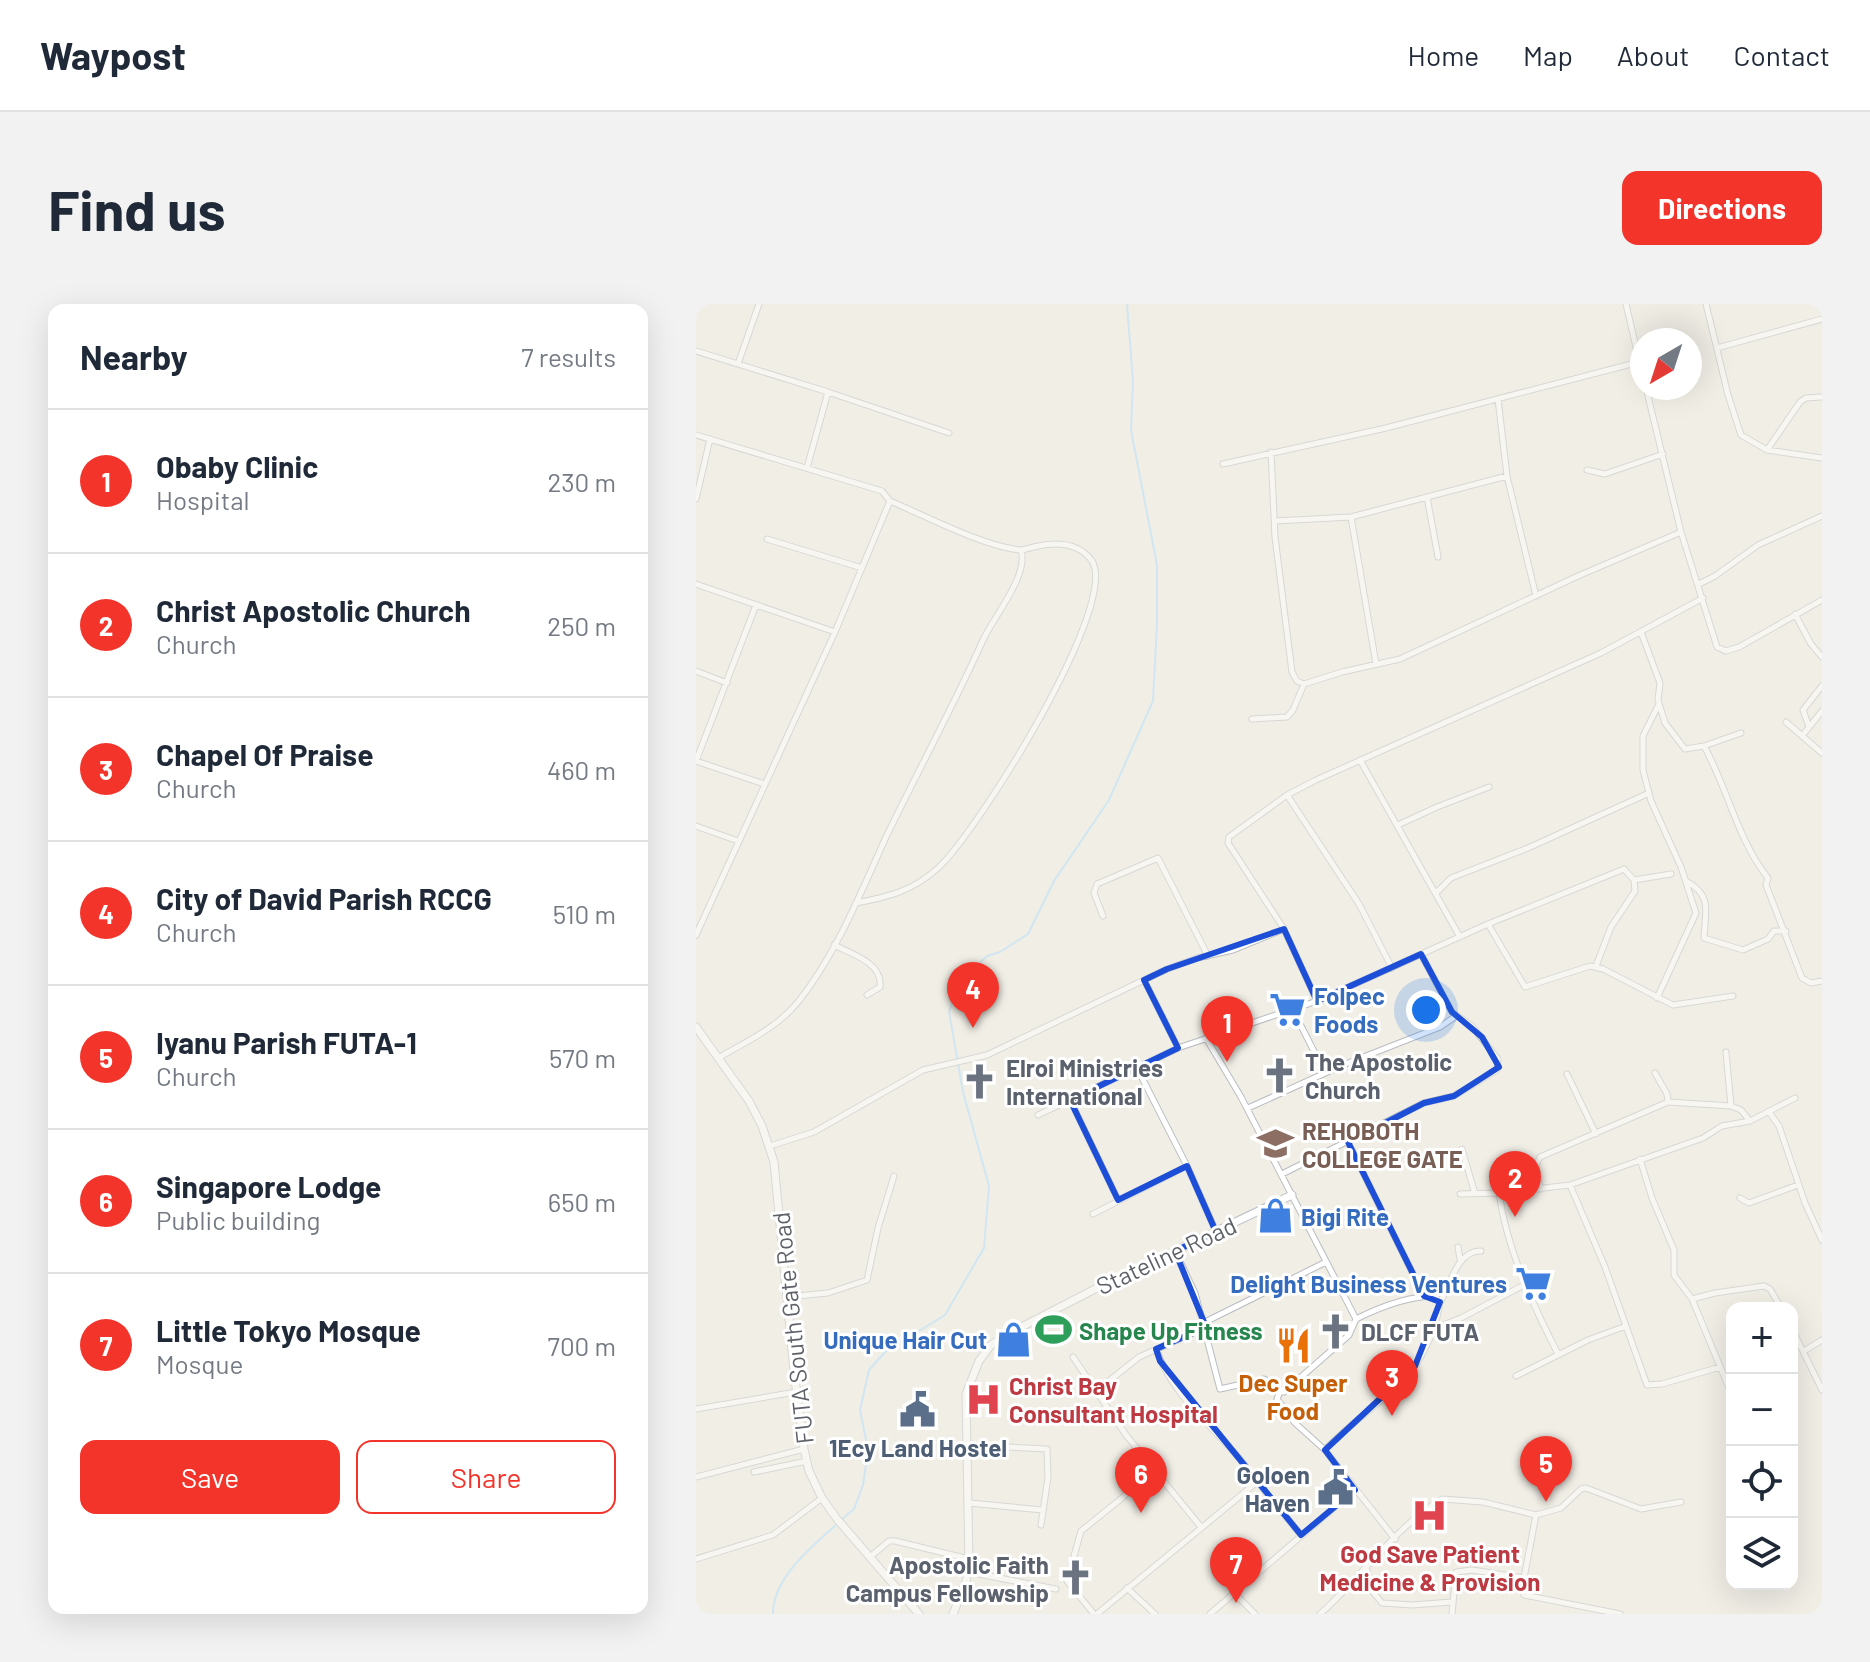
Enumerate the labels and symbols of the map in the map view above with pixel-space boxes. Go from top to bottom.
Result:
north arrow [1630,328,1702,400]
pin: 4 [947,962,999,1028]
place label: Folpec Foods [1314,981,1385,1038]
supermarket icon: Folpec Foods [1269,990,1307,1028]
your location [1406,990,1446,1030]
pin: 1 [1201,996,1253,1062]
place label: The Apostolic Church [1305,1047,1452,1104]
place label: Elroi Ministries International [1006,1053,1163,1110]
church icon: The Apostolic Church [1260,1056,1298,1094]
church icon: Elroi Ministries International [961,1062,999,1100]
place label: REHOBOTH COLLEGE GATE [1302,1116,1463,1173]
school or university icon: REHOBOTH COLLEGE GATE [1257,1125,1295,1163]
pin: 2 [1489,1151,1541,1217]
shop icon: Bigi Rite [1256,1197,1294,1235]
place label: Bigi Rite [1301,1202,1389,1231]
street label: Stateline Road [1091,1210,1241,1300]
street label: FUTA South Gate Road [765,1211,819,1445]
supermarket icon: Delight Business Ventures [1514,1264,1552,1302]
place label: Delight Business Ventures [1230,1269,1507,1298]
sports icon: Shape Up Fitness [1034,1311,1072,1349]
church icon: DLCF FUTA [1316,1312,1354,1350]
place label: Shape Up Fitness [1079,1316,1263,1345]
place label: DLCF FUTA [1361,1317,1479,1346]
shop icon: Unique Hair Cut [994,1320,1032,1358]
place label: Unique Hair Cut [823,1325,987,1354]
restaurant icon: Dec Super Food [1274,1326,1312,1364]
pin: 3 [1366,1350,1418,1416]
place label: Dec Super Food [1239,1368,1347,1425]
place label: Christ Bay Consultant Hospital [1009,1371,1218,1428]
hospital icon: Christ Bay Consultant Hospital [964,1380,1002,1418]
public building icon: 1Ecy Land Hostel [899,1391,937,1429]
place label: 1Ecy Land Hostel [829,1433,1007,1462]
pin: 5 [1520,1436,1572,1502]
pin: 6 [1115,1447,1167,1513]
place label: Goloen Haven [1237,1460,1310,1517]
public building icon: Goloen Haven [1317,1469,1355,1507]
hospital icon: God Save Patient Medicine & Provision [1411,1497,1449,1535]
pin: 7 [1210,1537,1262,1603]
place label: God Save Patient Medicine & Provision [1320,1539,1540,1596]
place label: Apostolic Faith Campus Fellowship [846,1550,1049,1607]
church icon: Apostolic Faith Campus Fellowship [1056,1559,1094,1597]

